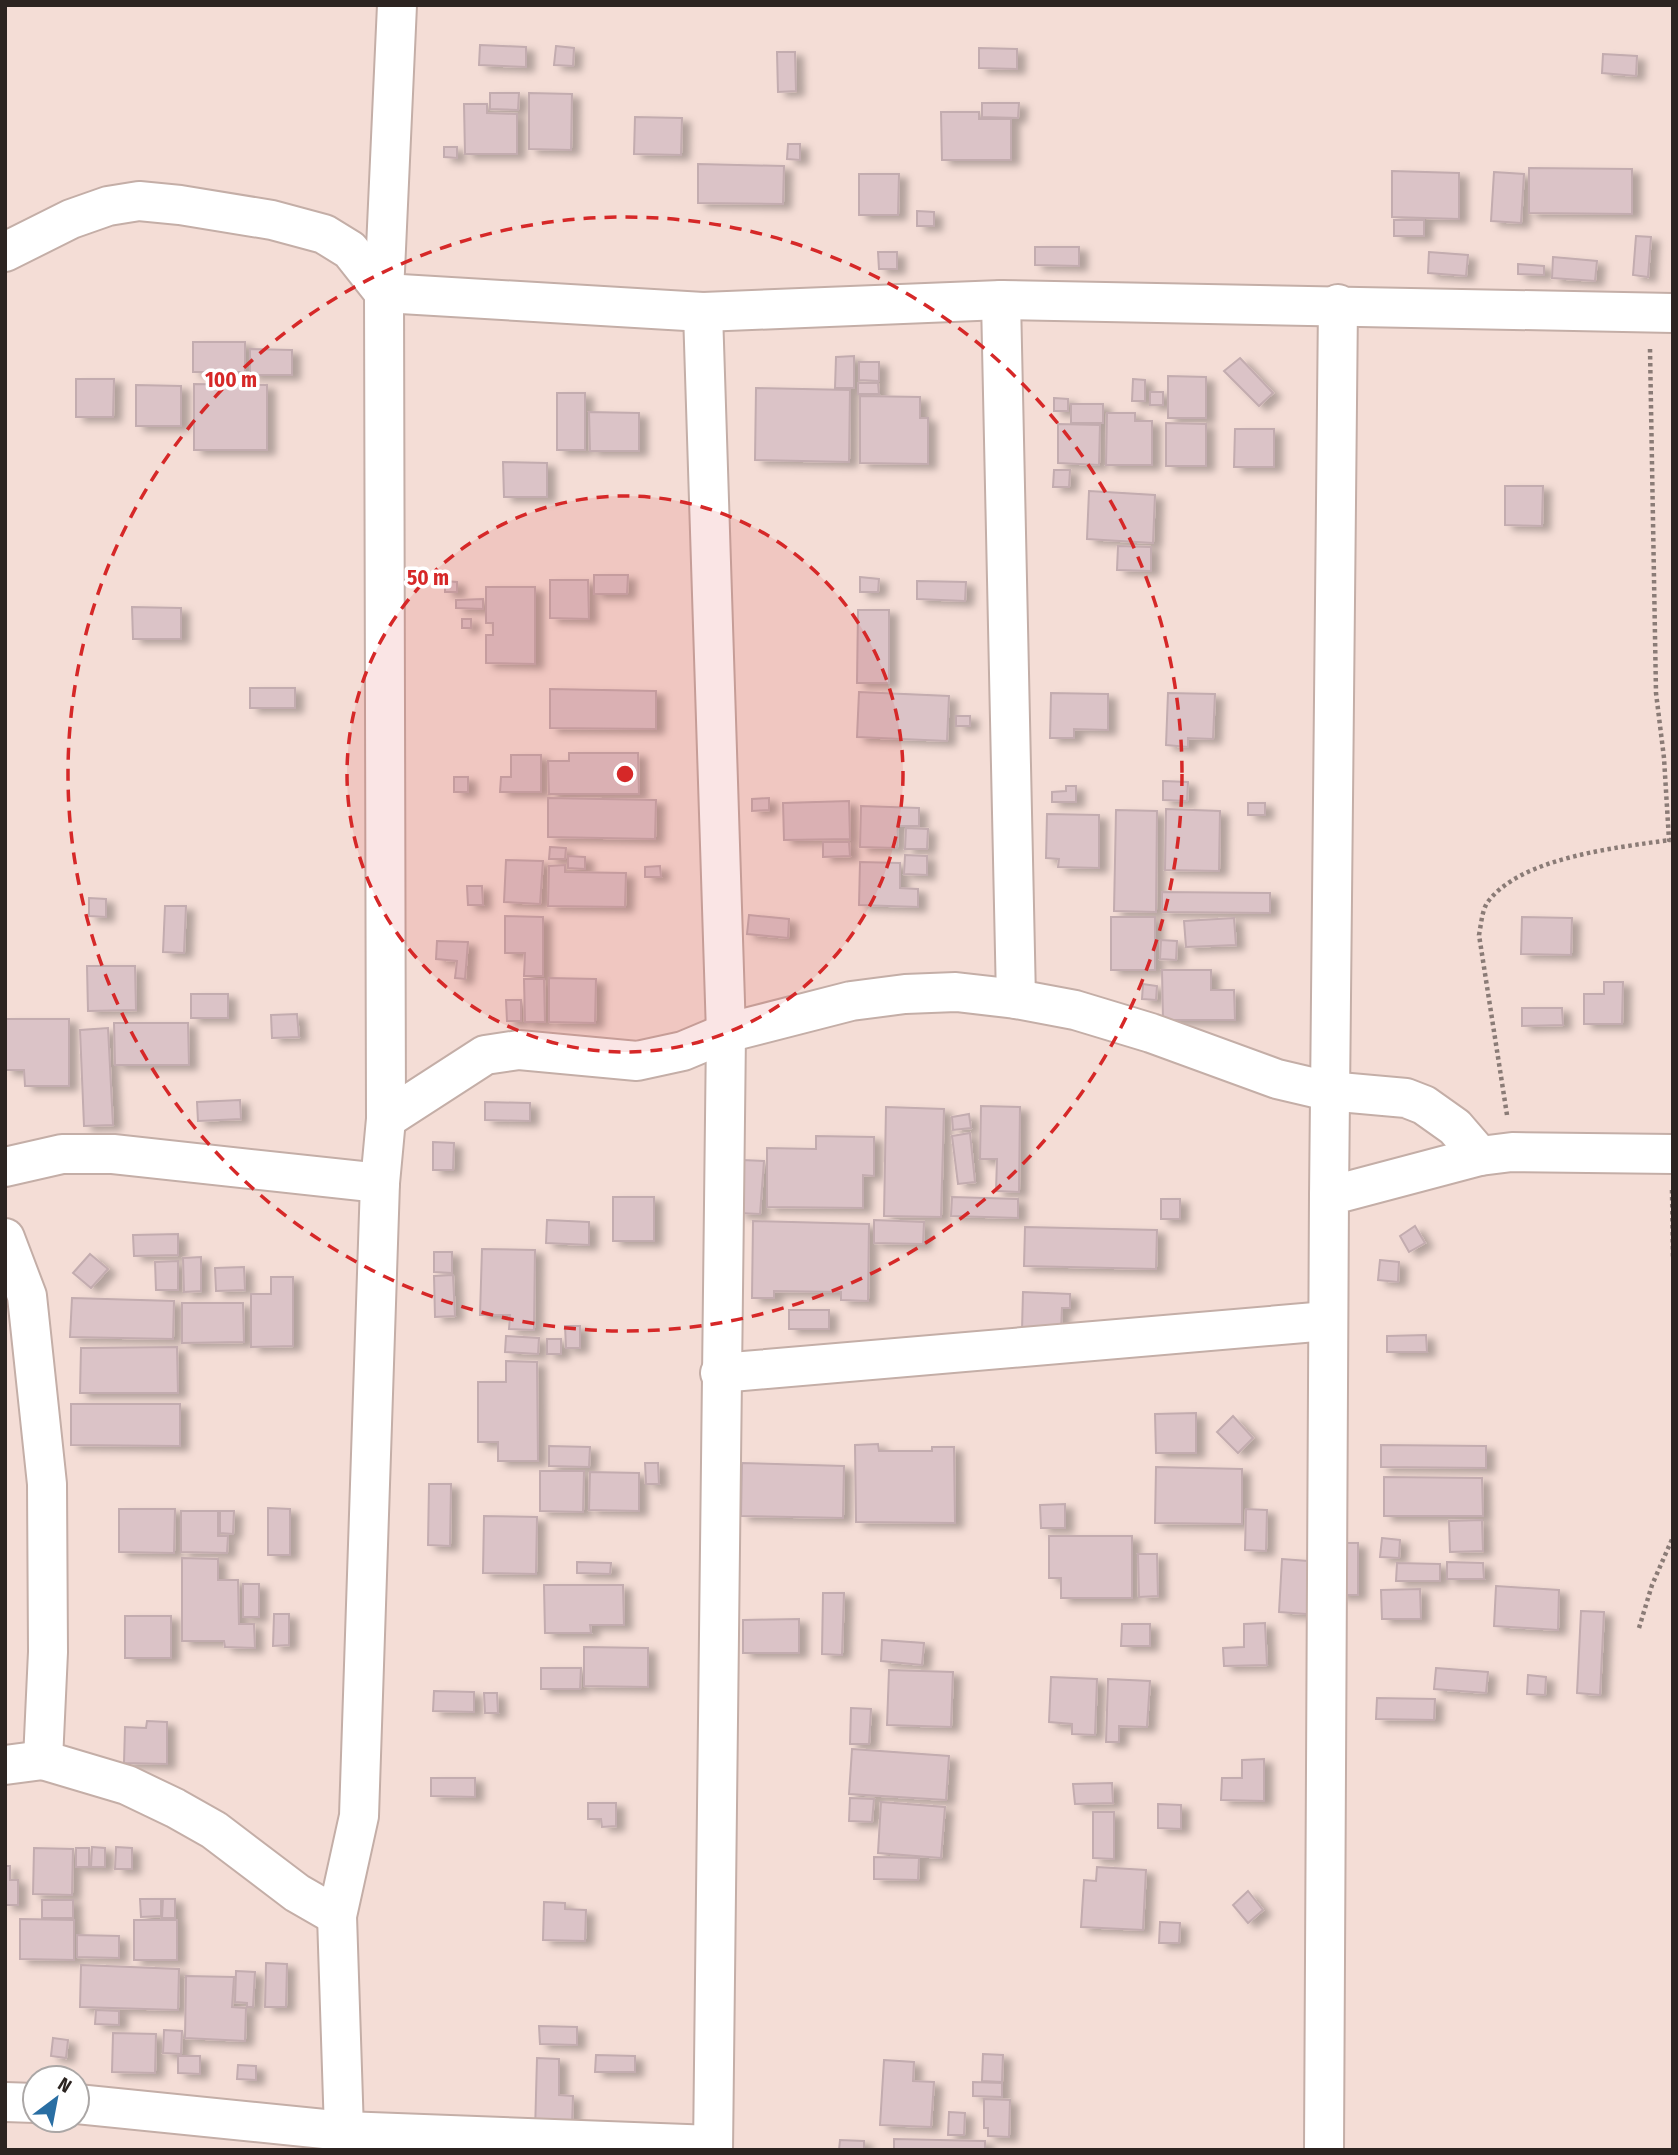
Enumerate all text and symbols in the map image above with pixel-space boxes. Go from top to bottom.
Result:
text: 100 m [205,367,257,393]
text: 50 m [407,565,449,591]
centre of rings [613,762,637,786]
north arrow [21,2064,91,2134]
text: N [54,2072,76,2098]

